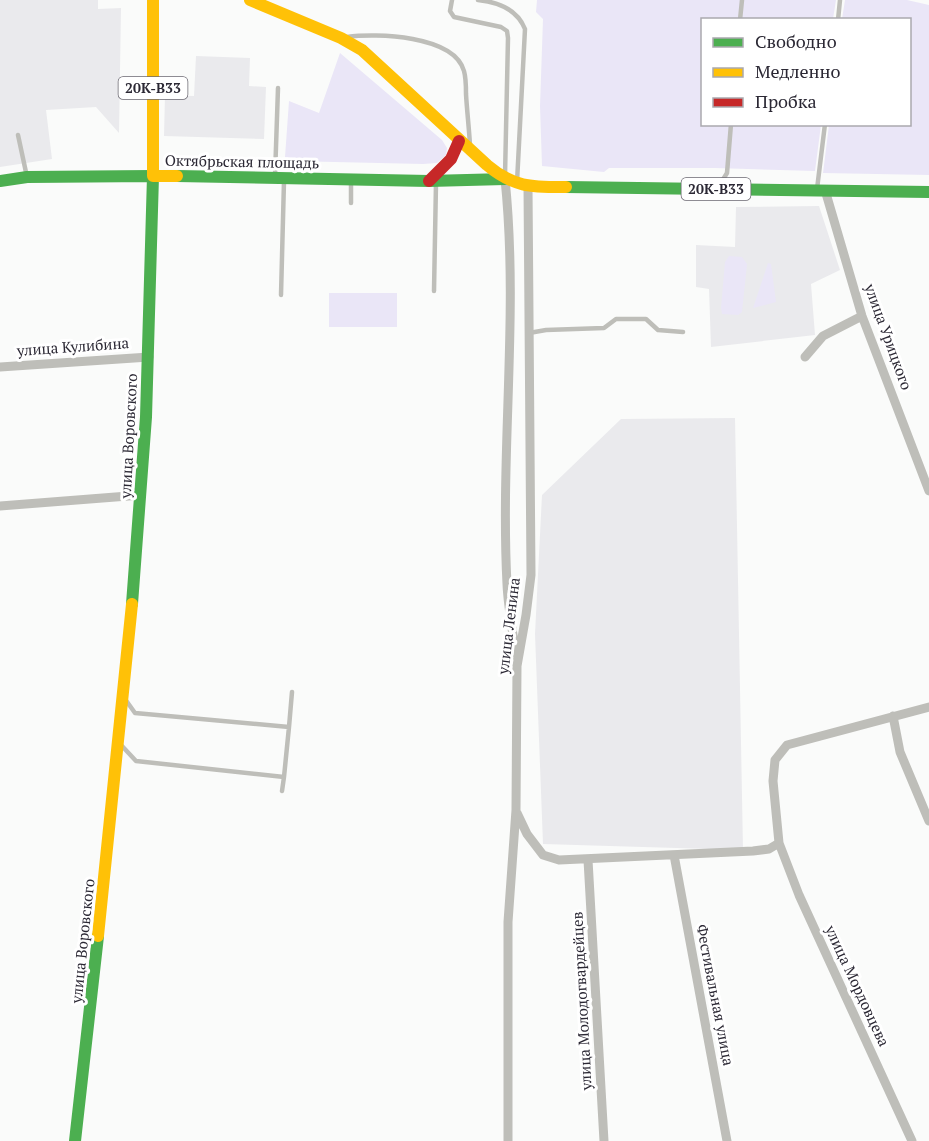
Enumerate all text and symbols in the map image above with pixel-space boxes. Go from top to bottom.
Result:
legend [701,18,911,126]
text: Свободно [755,29,837,53]
text: Медленно [755,59,841,83]
road number: 20К-В33 [118,77,188,99]
text: Пробка [755,89,817,113]
street label: Октябрьская площадь [165,150,320,172]
road number: 20К-В33 [682,178,750,200]
street label: улица Урицкого [860,280,917,392]
street label: улица Кулибина [15,332,130,360]
street label: улица Воровского [115,373,141,500]
street label: улица Ленина [492,576,524,676]
street label: улица Воровского [65,878,98,1005]
street label: улица Молодогвардейцев [566,911,596,1092]
street label: улица Мордовцева [821,921,895,1050]
street label: Фестивальная улица [692,922,740,1068]

